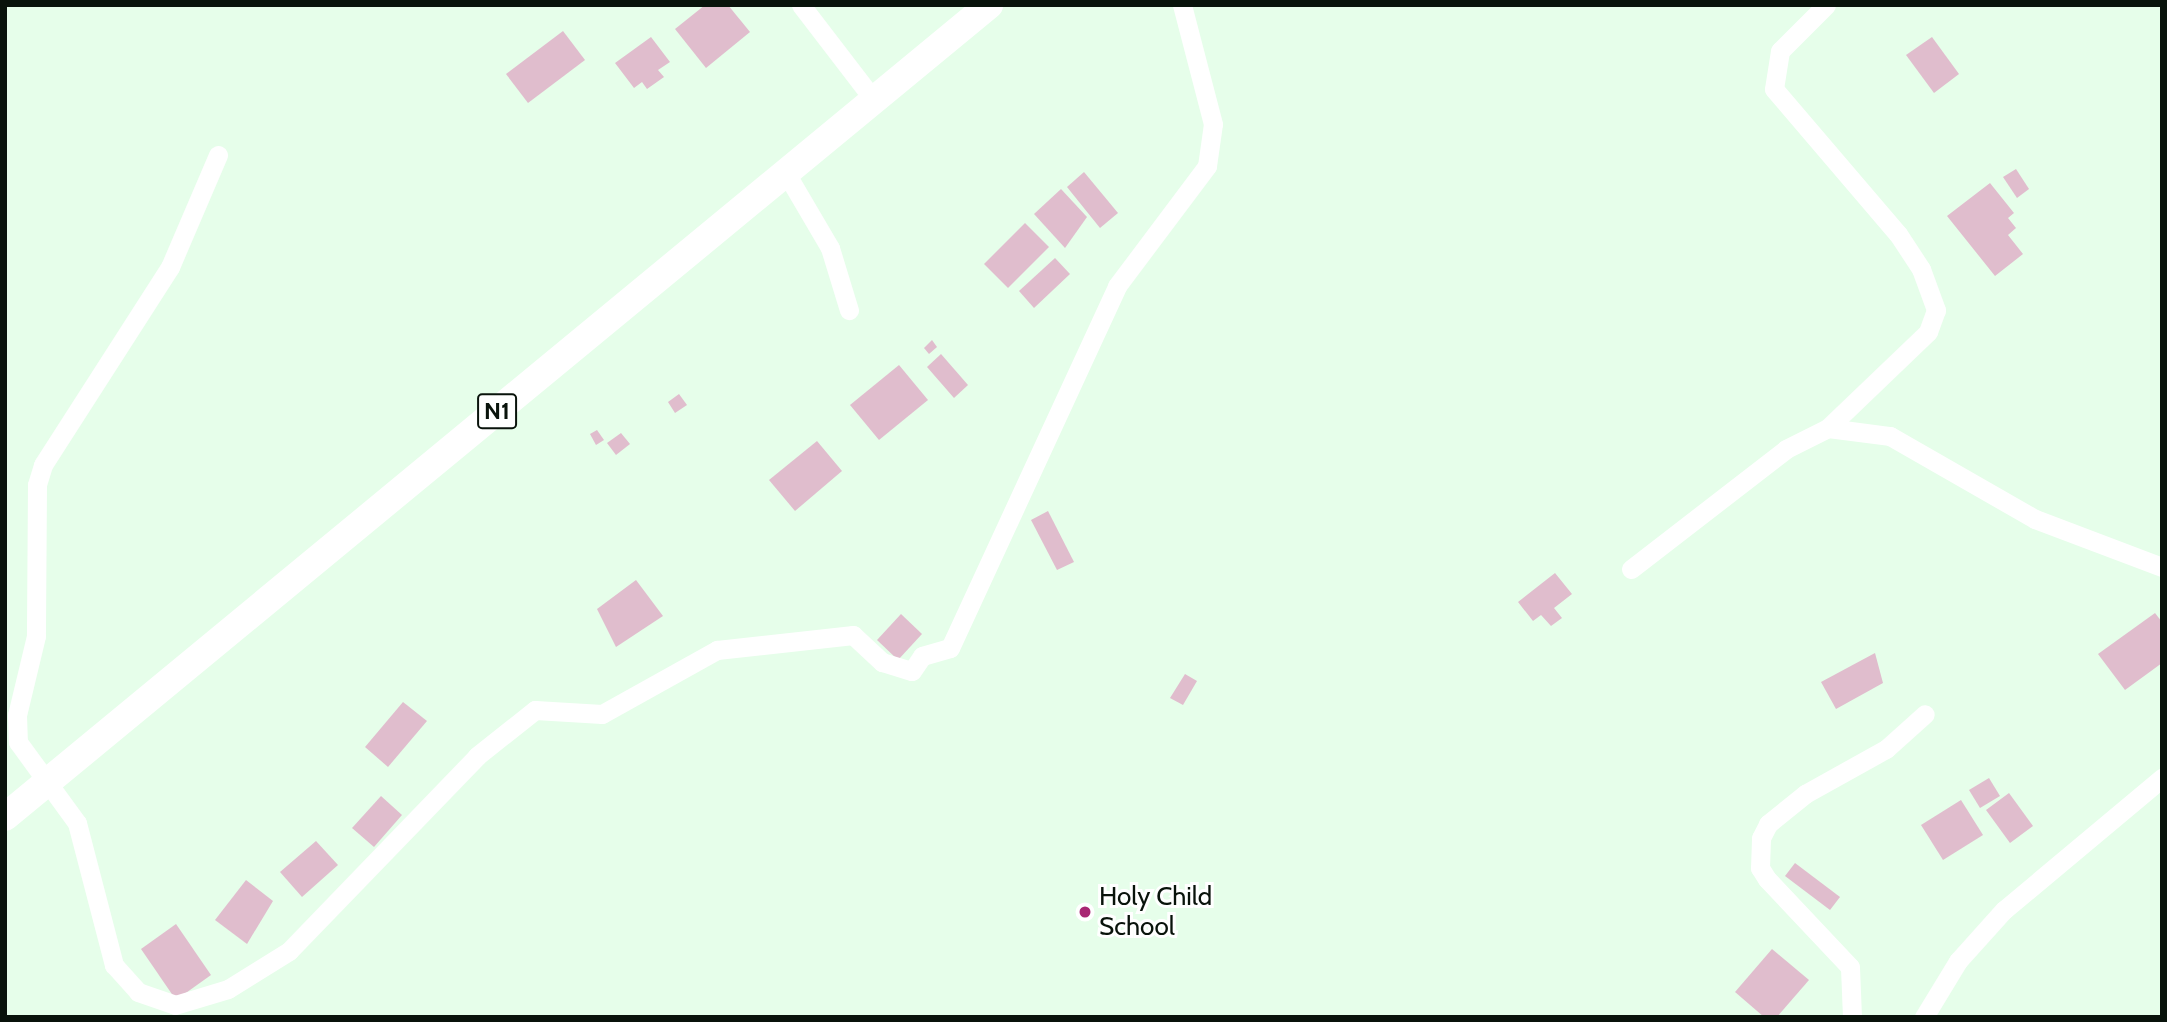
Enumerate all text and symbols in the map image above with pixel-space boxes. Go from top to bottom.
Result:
road number: N1 [476,390,518,432]
place label: Holy Child School [1099,881,1212,942]
marker: Holy Child School [1077,904,1093,920]

